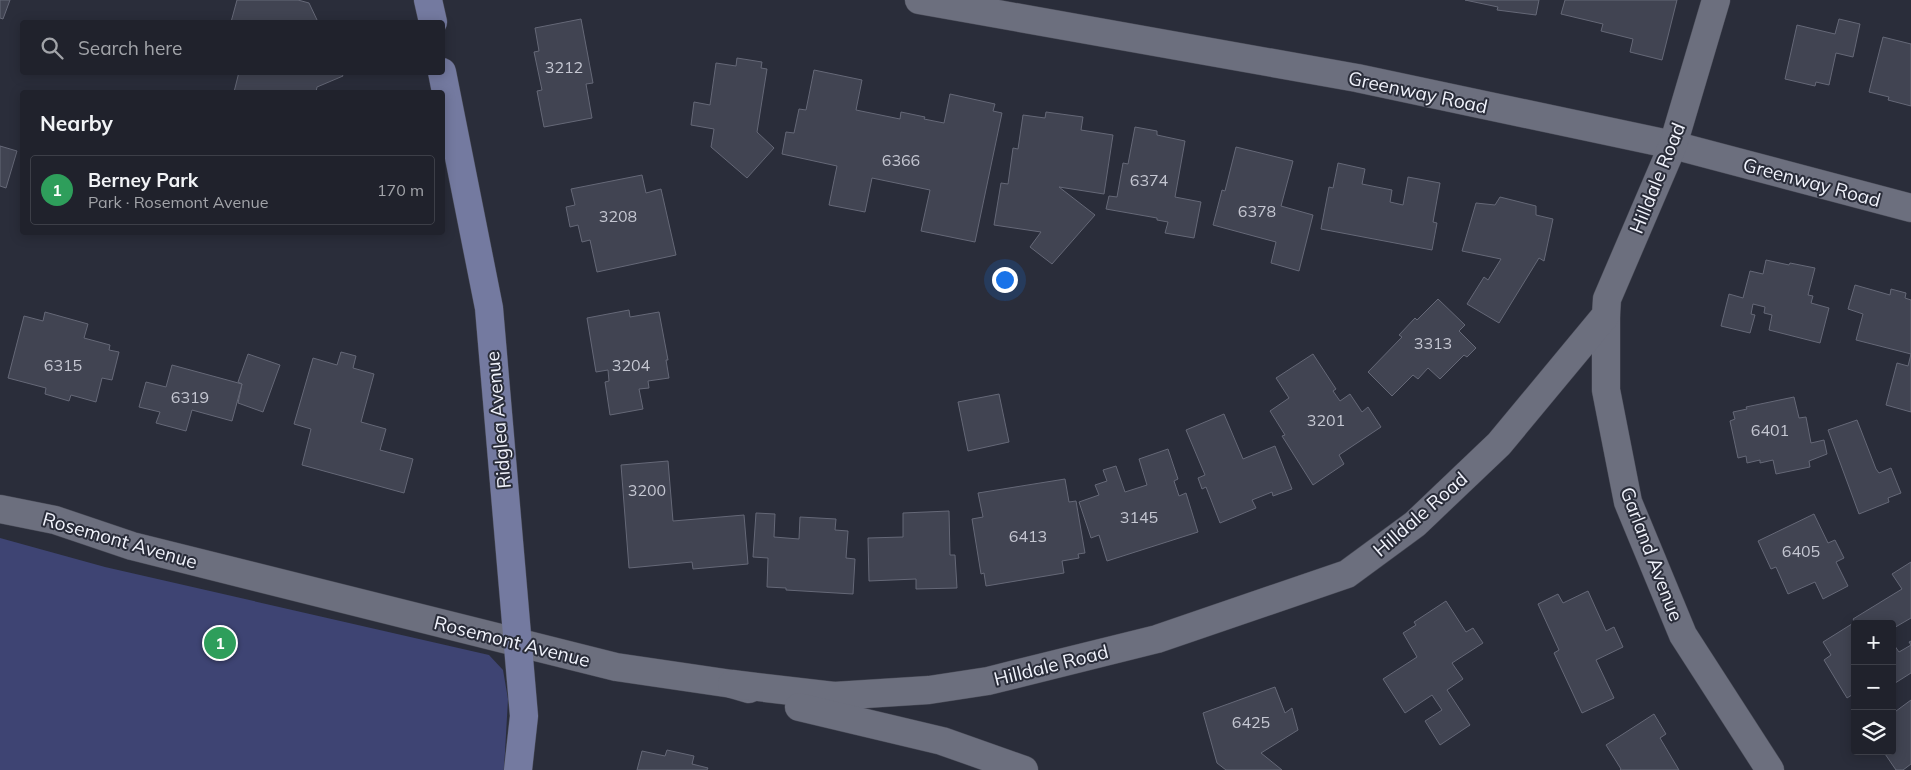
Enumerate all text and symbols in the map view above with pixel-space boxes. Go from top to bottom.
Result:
search box [20,20,445,75]
icon: search [38,34,66,62]
text: Search here [78,36,182,60]
house number: 3212 [545,57,583,77]
street label: Greenway Road [1346,66,1490,118]
text: Nearby [40,110,113,136]
street label: Hilldale Road [1624,119,1690,237]
house number: 6366 [882,150,920,170]
street label: Greenway Road [1740,152,1884,212]
text: Berney Park [88,168,198,192]
house number: 6374 [1130,170,1169,190]
text: 1 [52,180,62,200]
text: 170 m [377,180,424,200]
text: Park · Rosemont Avenue [88,192,268,212]
house number: 6378 [1238,201,1276,221]
house number: 3208 [599,206,637,226]
your location [992,267,1018,293]
house number: 3313 [1414,333,1452,353]
street label: Ridglea Avenue [480,350,516,490]
house number: 6315 [44,355,82,375]
house number: 3204 [612,355,651,375]
house number: 6319 [171,387,209,407]
house number: 3201 [1307,410,1345,430]
house number: 6401 [1751,420,1789,440]
street label: Hilldale Road [1368,466,1472,562]
house number: 3200 [628,480,666,500]
street label: Garland Avenue [1615,484,1689,624]
street label: Rosemont Avenue [40,506,200,574]
house number: 3145 [1120,507,1158,527]
house number: 6413 [1009,526,1047,546]
house number: 6405 [1782,541,1820,561]
street label: Rosemont Avenue [431,610,593,672]
map controls [1851,620,1896,755]
button: + [1851,620,1896,665]
pin: 1 [204,624,236,662]
street label: Hilldale Road [991,639,1111,691]
button: − [1851,665,1896,710]
button: layers [1851,710,1896,755]
house number: 6425 [1232,712,1270,732]

